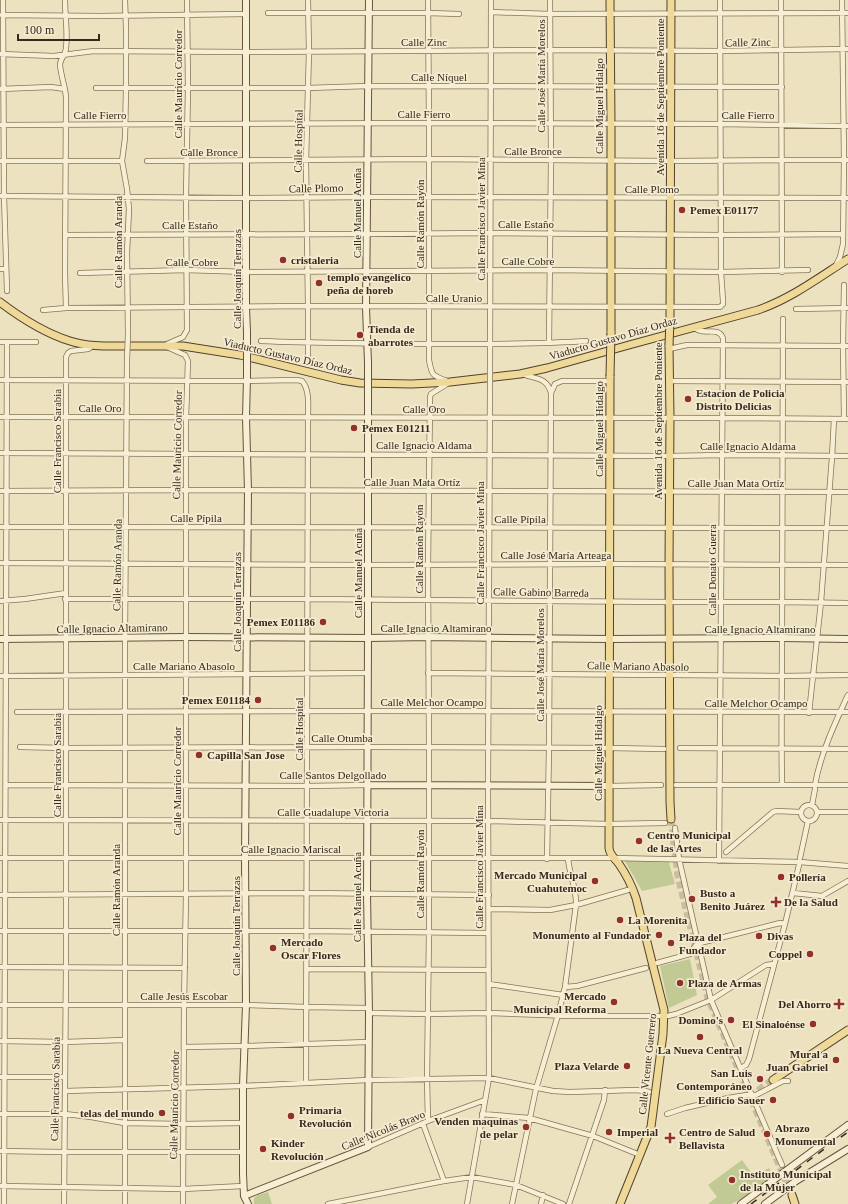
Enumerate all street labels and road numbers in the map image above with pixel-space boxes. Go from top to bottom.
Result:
street label: Avenida 16 de Septiembre Poniente [654,18,666,176]
street label: Calle José María Morelos [535,19,547,133]
street label: Calle Mauricio Corredor [172,29,184,138]
street label: Calle Zinc [401,36,447,48]
street label: Calle Zinc [725,36,771,48]
street label: Calle Miguel Hidalgo [593,58,605,154]
street label: Calle Níquel [411,71,467,83]
street label: Calle Fierro [398,108,451,120]
street label: Calle Fierro [74,109,127,121]
street label: Calle Hospital [291,109,305,173]
street label: Calle Fierro [722,109,775,121]
street label: Calle Bronce [504,145,562,157]
street label: Calle Bronce [180,146,238,158]
street label: Calle Francisco Javier Mina [475,157,487,281]
street label: Calle Manuel Acuña [351,168,363,258]
street label: Calle Ramón Rayón [414,179,426,269]
street label: Calle Plomo [289,182,344,194]
street label: Calle Plomo [625,183,680,195]
street label: Calle Ramón Aranda [112,196,124,288]
street label: Calle Estaño [498,218,554,230]
street label: Calle Estaño [162,219,218,231]
street label: Calle Joaquín Terrazas [231,229,243,329]
street label: Calle Cobre [502,255,555,267]
street label: Calle Cobre [166,256,219,268]
street label: Calle Uranio [426,292,483,304]
street label: Viaducto Gustavo Díaz Ordaz [548,314,678,362]
street label: Viaducto Gustavo Díaz Ordaz [222,335,354,377]
street label: Avenida 16 de Septiembre Poniente [652,342,664,500]
street label: Calle Miguel Hidalgo [593,381,605,477]
street label: Calle Francisco Sarabia [51,389,63,493]
street label: Calle Mauricio Corredor [170,390,184,499]
street label: Calle Oro [78,402,122,414]
street label: Calle Oro [402,403,446,415]
street label: Calle Ignacio Aldama [376,439,472,451]
street label: Calle Ignacio Aldama [700,440,796,452]
street label: Calle Juan Mata Ortíz [364,476,461,488]
street label: Calle Juan Mata Ortíz [688,477,785,489]
street label: Calle Francisco Javier Mina [474,481,486,605]
street label: Calle Ramón Rayón [413,504,425,594]
street label: Calle Pípila [170,512,222,524]
street label: Calle Pípila [494,513,546,525]
street label: Calle Ramón Aranda [110,519,124,611]
street label: Calle Donato Guerra [706,524,718,616]
street label: Calle Manuel Acuña [352,528,364,618]
street label: Calle José María Arteaga [501,549,612,561]
street label: Calle Joaquín Terrazas [231,552,243,652]
street label: Calle Gabino Barreda [493,585,589,599]
street label: Calle José María Morelos [534,608,546,722]
street label: Calle Ignacio Altamirano [56,621,168,635]
street label: Calle Ignacio Altamirano [380,622,492,634]
street label: Calle Ignacio Altamirano [704,623,816,635]
street label: Calle Mariano Abasolo [587,659,690,673]
street label: Calle Mariano Abasolo [133,660,236,672]
street label: Calle Melchor Ocampo [380,696,484,708]
street label: Calle Hospital [293,697,305,761]
street label: Calle Melchor Ocampo [704,697,808,709]
street label: Calle Miguel Hidalgo [592,705,604,801]
street label: Calle Francisco Sarabia [51,713,63,817]
street label: Calle Mauricio Corredor [171,726,183,835]
street label: Calle Otumba [311,732,373,744]
street label: Calle Santos Delgollado [280,769,387,781]
street label: Calle Francisco Javier Mina [473,805,485,929]
street label: Calle Guadalupe Victoria [277,806,389,818]
street label: Calle Ramón Rayón [414,829,426,919]
street label: Calle Ignacio Mariscal [241,843,341,855]
street label: Calle Ramón Aranda [110,844,122,936]
street label: Calle Manuel Acuña [351,852,363,942]
street label: Calle Joaquín Terrazas [230,876,242,976]
street label: Calle Jesús Escobar [140,990,228,1002]
street label: Calle Vicente Guerrero [636,1012,658,1115]
street label: Calle Francisco Sarabia [48,1037,62,1141]
street label: Calle Mauricio Corredor [167,1050,181,1159]
street label: Calle Nicolás Bravo [339,1108,427,1152]

